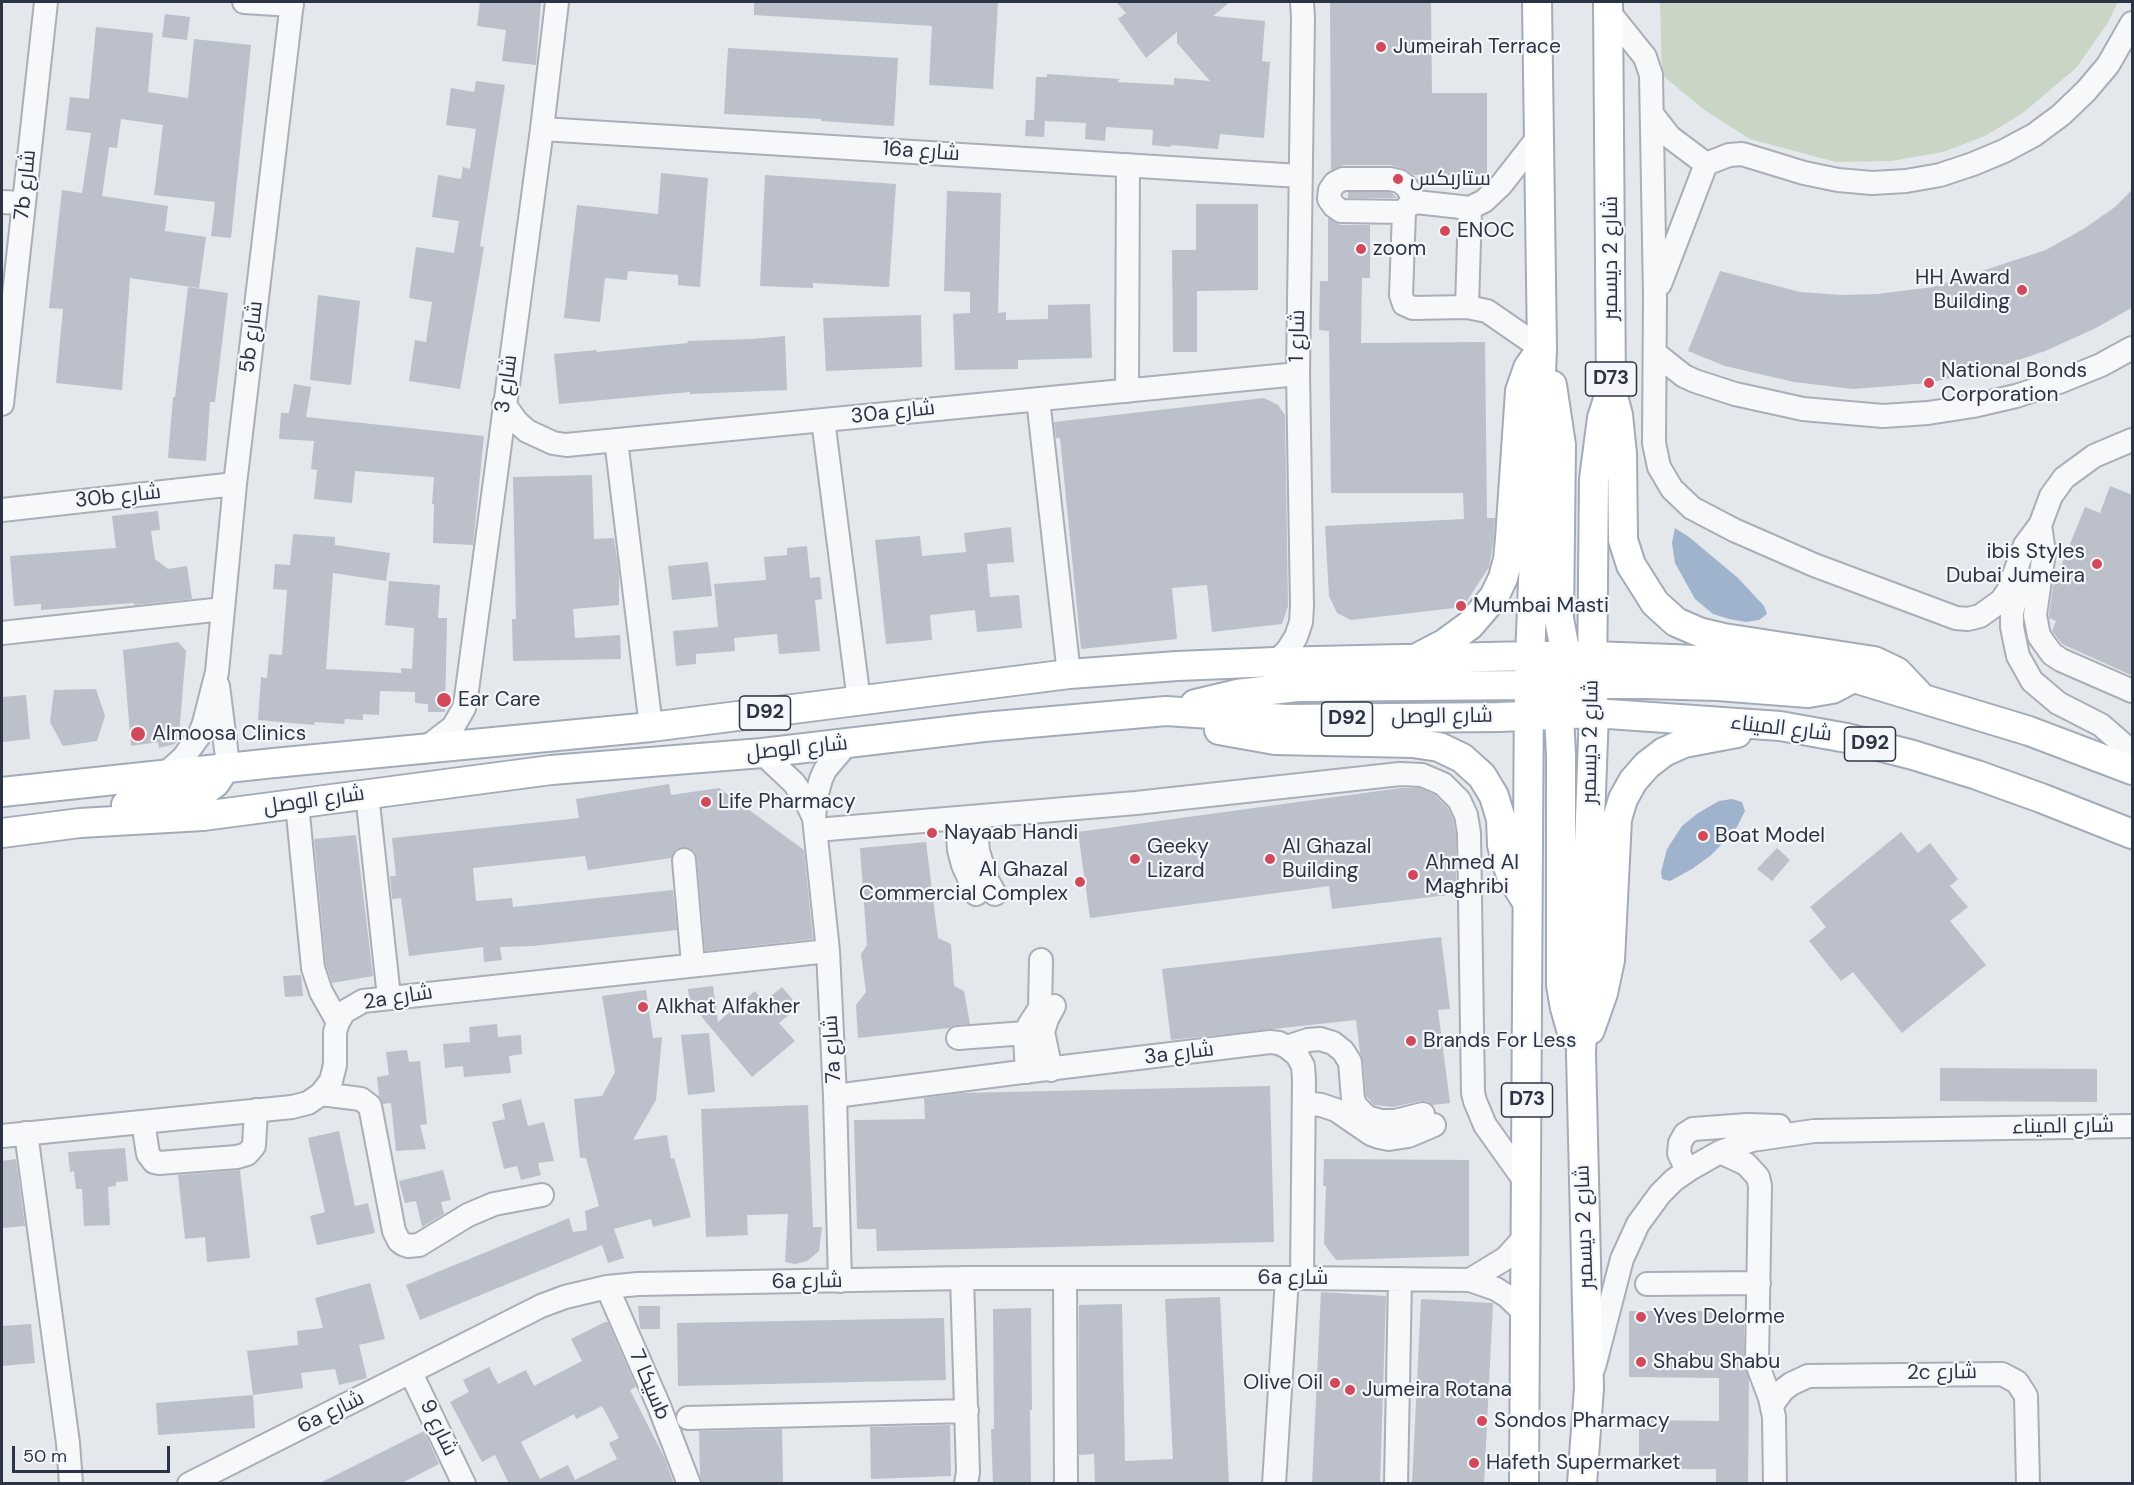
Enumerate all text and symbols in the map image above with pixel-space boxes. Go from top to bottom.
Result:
place label: Jumeirah Terrace [1393,34,1561,60]
marker: Jumeirah Terrace [1374,40,1388,54]
street label: 16a شارع [882,137,960,167]
street label: 7b شارع [10,149,42,221]
place label: ستاربكس [1410,166,1491,192]
marker: ستاربكس [1391,172,1405,186]
street label: شارع 2 ديسمبر [1598,196,1624,320]
place label: ENOC [1457,218,1515,244]
marker: ENOC [1438,224,1452,238]
place label: zoom [1373,236,1426,262]
marker: zoom [1354,242,1368,256]
place label: HH Award Building [1915,265,2010,315]
marker: HH Award Building [2015,283,2029,297]
street label: 5b شارع [235,300,269,374]
street label: شارع 1 [1285,309,1311,363]
street label: شارع 3 [490,353,524,415]
place label: National Bonds Corporation [1941,358,2087,408]
road number: D73 [1586,362,1636,396]
marker: National Bonds Corporation [1922,376,1936,390]
street label: 30a شارع [850,396,936,430]
street label: 30b شارع [74,480,162,514]
place label: ibis Styles Dubai Jumeira [1946,539,2085,589]
marker: ibis Styles Dubai Jumeira [2090,557,2104,571]
place label: Mumbai Masti [1473,593,1609,619]
marker: Mumbai Masti [1454,599,1468,613]
street label: شارع 2 ديسمبر [1577,680,1605,804]
place label: Ear Care [458,687,540,713]
marker: Ear Care [435,691,453,709]
road number: D92 [740,696,790,730]
road number: D92 [1322,702,1372,736]
street label: شارع الوصل [1391,704,1493,730]
street label: شارع الميناء [1729,710,1833,748]
place label: Almoosa Clinics [152,721,306,747]
marker: Almoosa Clinics [129,725,147,743]
road number: D92 [1844,727,1896,761]
street label: شارع الوصل [745,731,849,767]
street label: شارع الوصل [262,781,366,821]
place label: Life Pharmacy [718,789,856,815]
marker: Life Pharmacy [699,795,713,809]
place label: Nayaab Handi [944,820,1078,846]
place label: Boat Model [1715,823,1825,849]
marker: Nayaab Handi [925,826,939,840]
marker: Boat Model [1696,829,1710,843]
place label: Geeky Lizard [1147,834,1209,884]
place label: Al Ghazal Building [1282,834,1371,884]
place label: Ahmed Al Maghribi [1425,850,1519,900]
marker: Geeky Lizard [1128,852,1142,866]
marker: Al Ghazal Building [1263,852,1277,866]
place label: Al Ghazal Commercial Complex [859,857,1068,907]
marker: Ahmed Al Maghribi [1406,868,1420,882]
marker: Al Ghazal Commercial Complex [1073,875,1087,889]
street label: 2a شارع [362,980,434,1016]
place label: Alkhat Alfakher [655,994,800,1020]
marker: Alkhat Alfakher [636,1000,650,1014]
street label: 7a شارع [819,1014,847,1084]
place label: Brands For Less [1423,1028,1576,1054]
marker: Brands For Less [1404,1034,1418,1048]
street label: 3a شارع [1143,1037,1215,1071]
road number: D73 [1502,1083,1552,1117]
street label: شارع الميناء [2012,1114,2114,1140]
street label: شارع 2 ديسمبر [1570,1164,1600,1290]
street label: 6a شارع [1258,1265,1328,1291]
street label: 6a شارع [771,1269,843,1295]
place label: Yves Delorme [1653,1304,1785,1330]
marker: Yves Delorme [1634,1310,1648,1324]
street label: سيكا 7b [623,1346,675,1424]
place label: Shabu Shabu [1653,1349,1780,1375]
marker: Shabu Shabu [1634,1355,1648,1369]
street label: 2c شارع [1907,1360,1977,1386]
place label: Olive Oil [1243,1370,1323,1396]
marker: Olive Oil [1328,1376,1342,1390]
place label: Jumeira Rotana [1362,1377,1512,1403]
marker: Jumeira Rotana [1343,1383,1357,1397]
street label: 6a شارع [294,1386,368,1440]
street label: شارع 9 [414,1396,462,1460]
place label: Sondos Pharmacy [1494,1408,1670,1434]
marker: Sondos Pharmacy [1475,1414,1489,1428]
scale bar [15,1434,172,1472]
text: 50 m [23,1444,67,1468]
place label: Hafeth Supermarket [1486,1450,1681,1476]
marker: Hafeth Supermarket [1467,1456,1481,1470]

